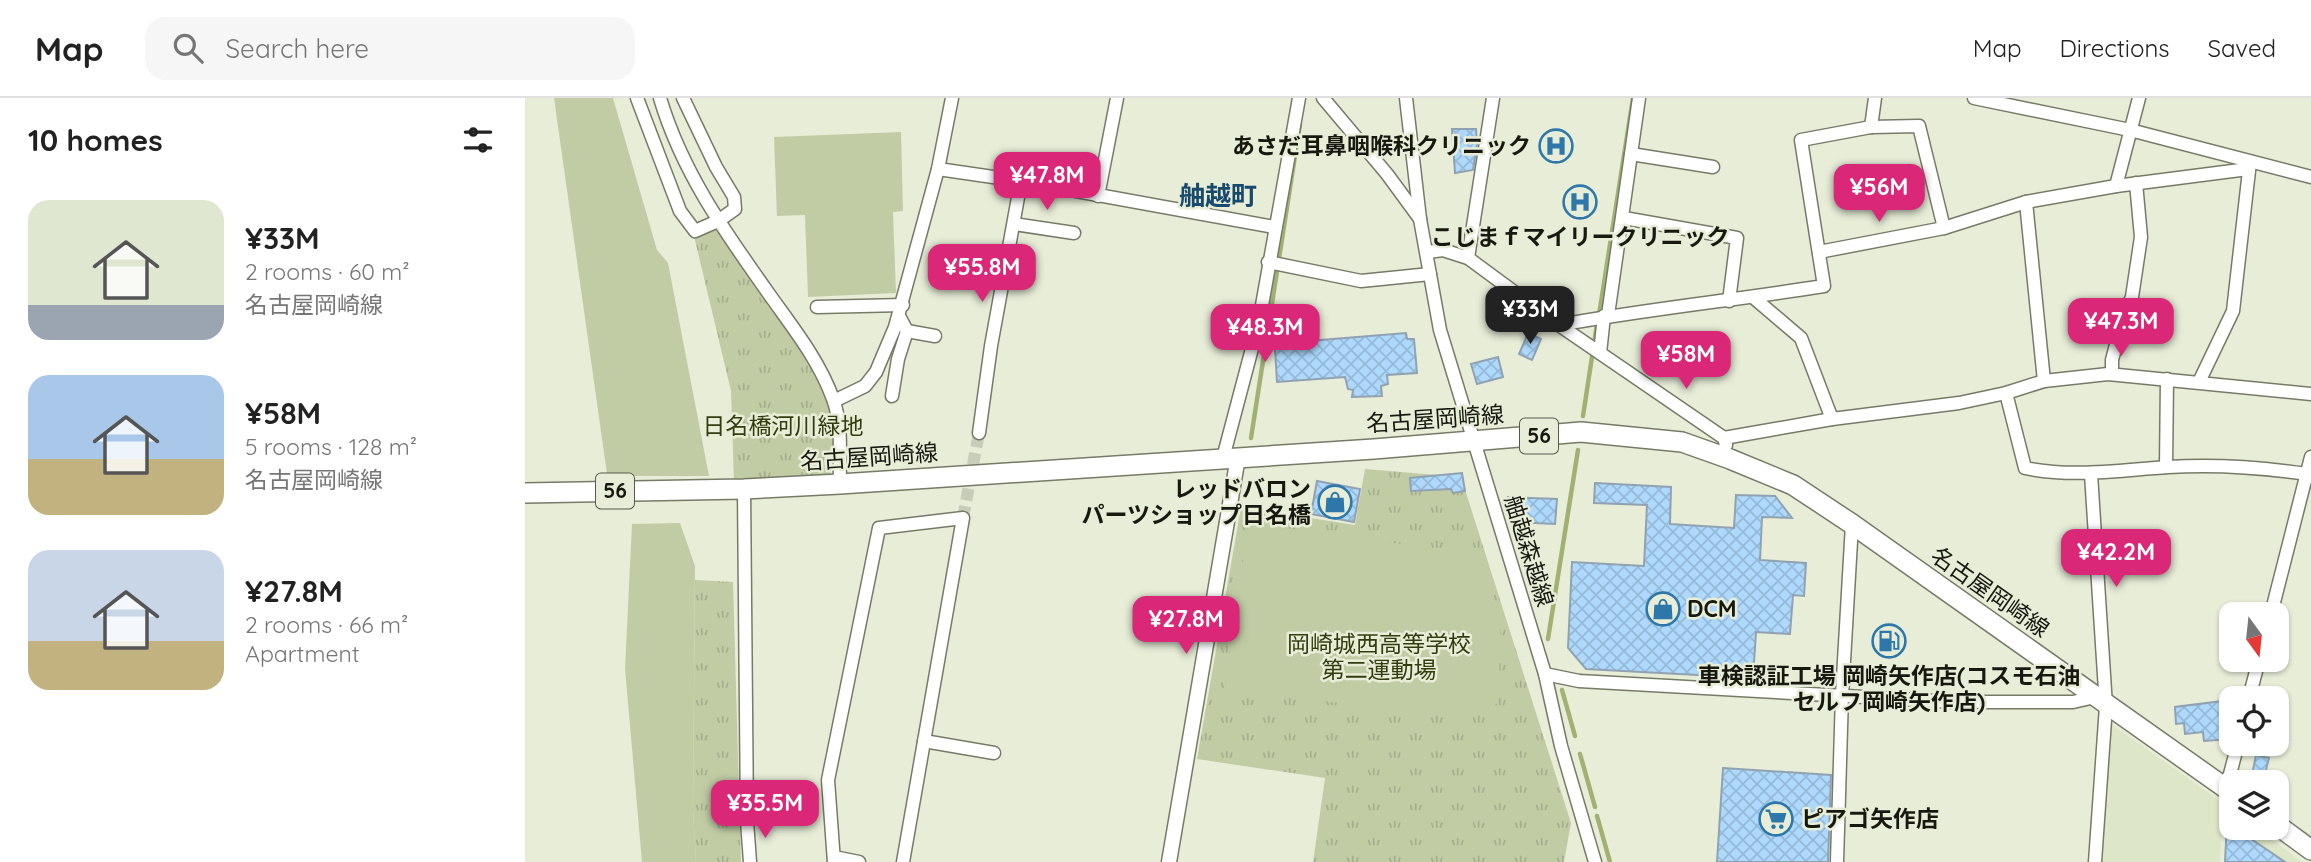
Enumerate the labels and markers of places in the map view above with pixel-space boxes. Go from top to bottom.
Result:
hospital icon: あさだ耳鼻咽喉科クリニック [1537,127,1575,165]
place label: あさだ耳鼻咽喉科クリニック [1232,131,1531,160]
pin: ¥47.8M [990,152,1104,212]
pin: ¥56M [1838,164,1920,224]
hospital icon: こじまｆマイリークリニック [1561,183,1599,221]
place label: こじまｆマイリークリニック [1431,222,1730,251]
pin: ¥55.8M [925,244,1039,304]
pin: ¥33M [1489,286,1571,346]
pin: ¥47.3M [2064,299,2178,358]
pin: ¥48.3M [1208,304,1322,364]
pin: ¥58M [1645,331,1727,391]
place label: レッドバロン パーツショップ日名橋 [1081,474,1311,529]
shop icon: レッドバロン パーツショップ日名橋 [1316,483,1354,521]
pin: ¥42.2M [2059,530,2173,589]
shop icon: DCM [1644,590,1682,628]
place label: DCM [1687,594,1737,623]
pin: ¥27.8M [1129,596,1243,656]
fuel station icon: 車検認証工場 岡崎矢作店(コスモ石油 セルフ岡崎矢作店) [1870,622,1908,660]
place label: 車検認証工場 岡崎矢作店(コスモ石油 セルフ岡崎矢作店) [1698,661,2080,716]
pin: ¥35.5M [708,780,822,840]
supermarket icon: ピアゴ矢作店 [1757,800,1795,838]
place label: ピアゴ矢作店 [1801,804,1939,833]

